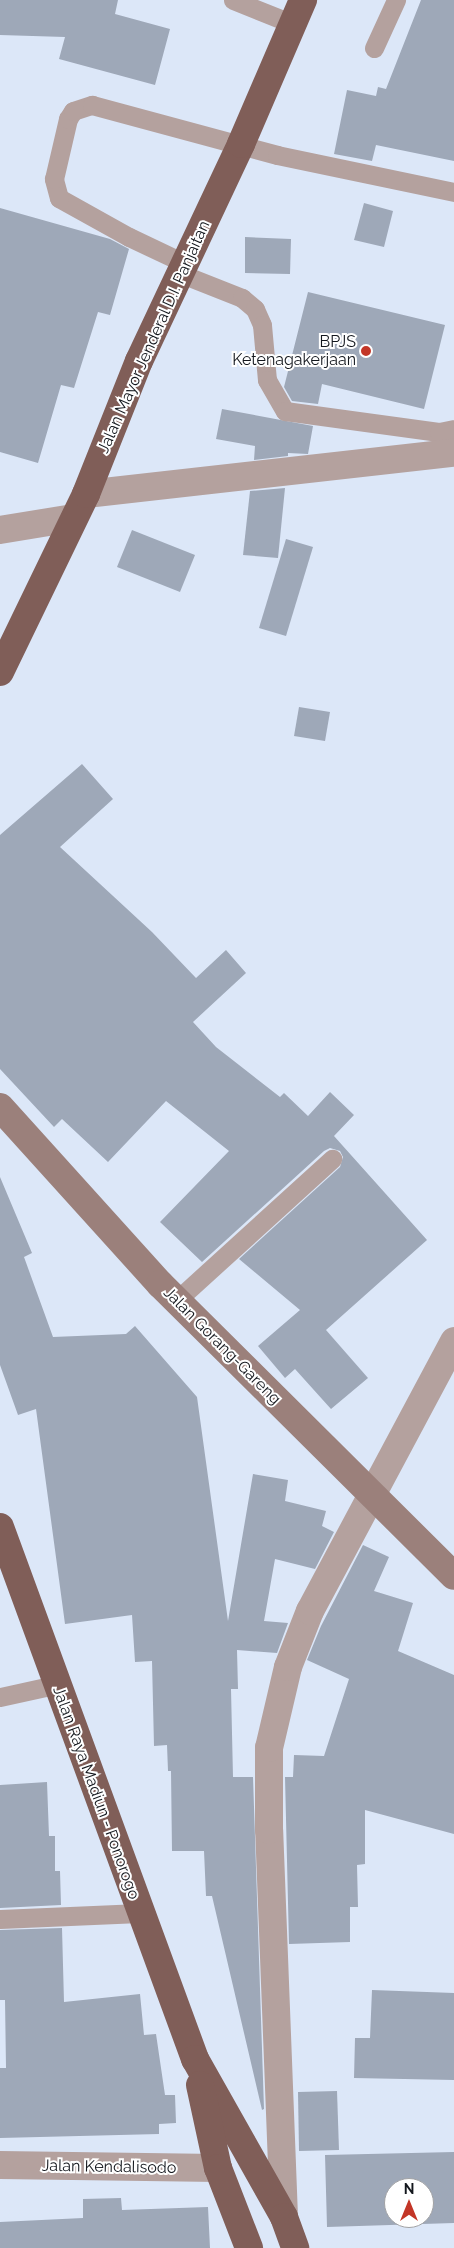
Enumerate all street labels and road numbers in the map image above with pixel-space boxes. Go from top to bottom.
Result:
street label: Jalan Mayor Jenderal D.I. Panjaitan [94,217,214,457]
street label: Jalan Gorang-Gareng [159,1283,285,1409]
street label: Jalan Raya Madiun - Ponorogo [48,1684,144,1902]
street label: Jalan Kendalisodo [42,2156,176,2178]

